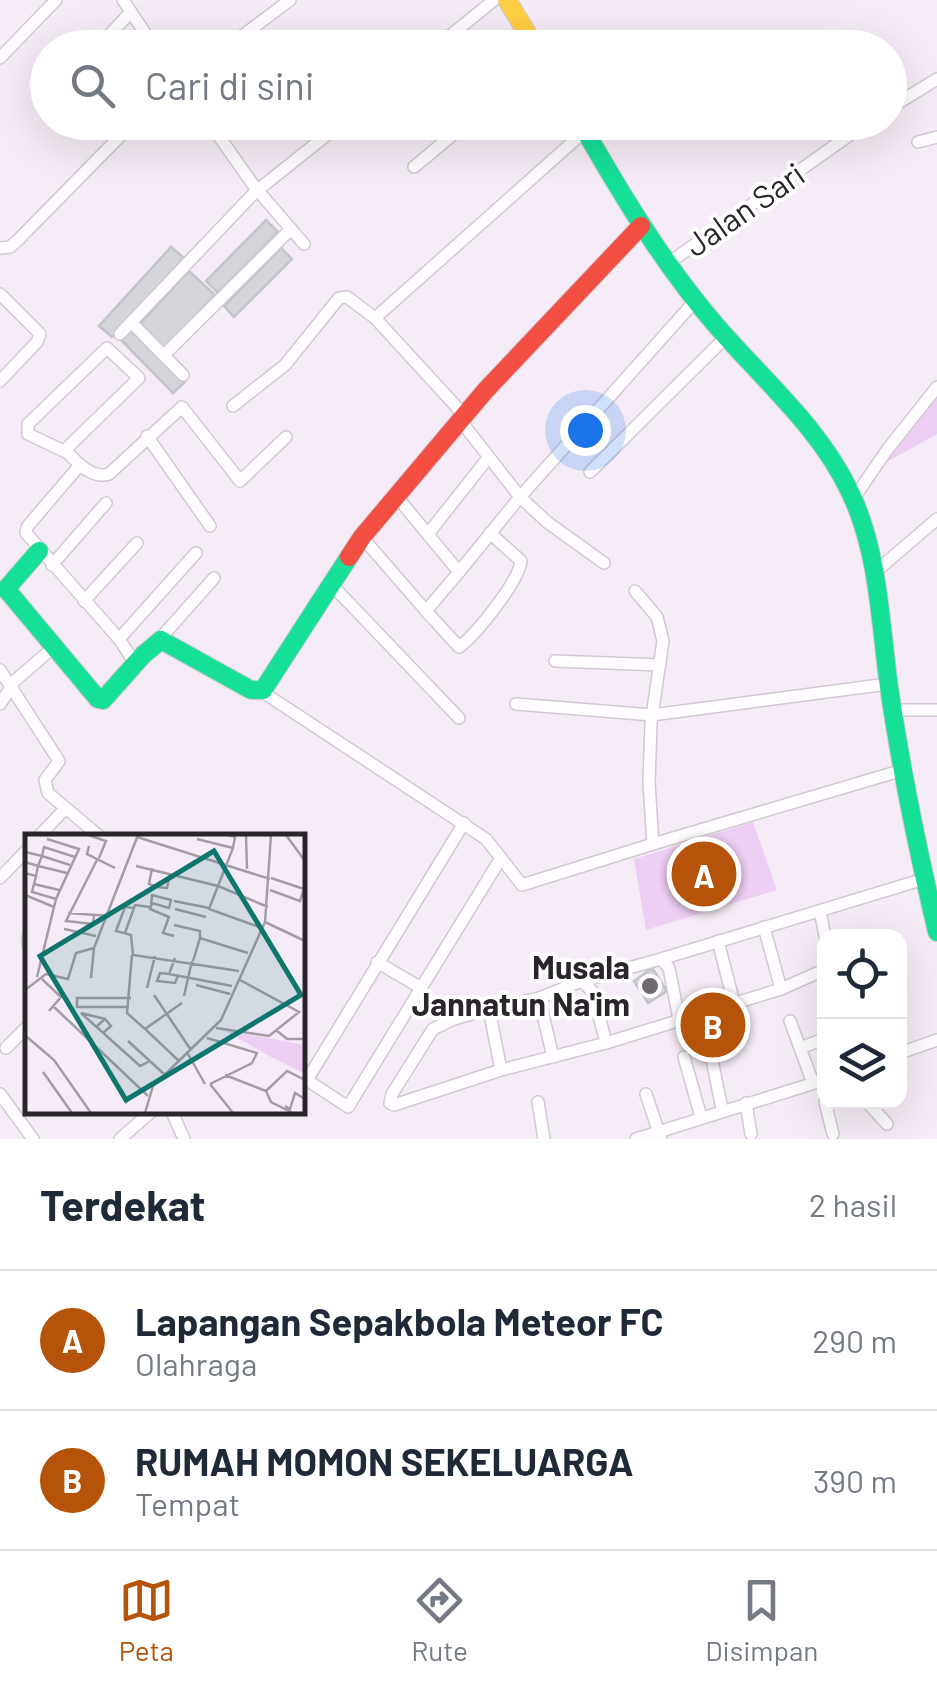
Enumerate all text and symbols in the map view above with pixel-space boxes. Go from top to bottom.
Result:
search box [30,30,907,140]
icon: search [65,58,120,113]
text: Cari di sini [145,62,315,108]
street label: Jalan Sari [677,154,811,263]
your location [560,405,611,456]
inset map [25,834,305,1114]
pin: A [672,836,736,912]
map controls [817,929,907,1109]
button: locate [817,929,907,1019]
place label: Musala Jannatun Na'im [412,947,630,1022]
marker: Musala Jannatun Na'im [639,975,661,997]
pin: B [680,988,746,1062]
button: layers [817,1019,907,1109]
text: Terdekat [40,1179,205,1229]
text: 2 hasil [809,1185,897,1223]
text: Lapangan Sepakbola Meteor FC [135,1298,664,1344]
text: A [62,1321,83,1359]
text: 290 m [812,1321,897,1359]
text: Olahraga [135,1344,257,1382]
text: RUMAH MOMON SEKELUARGA [135,1438,633,1484]
text: B [63,1461,82,1499]
text: 390 m [813,1461,897,1499]
text: Tempat [135,1484,240,1522]
tab: Peta [119,1573,174,1667]
tab: Rute [411,1573,468,1667]
tab: Disimpan [705,1573,818,1667]

